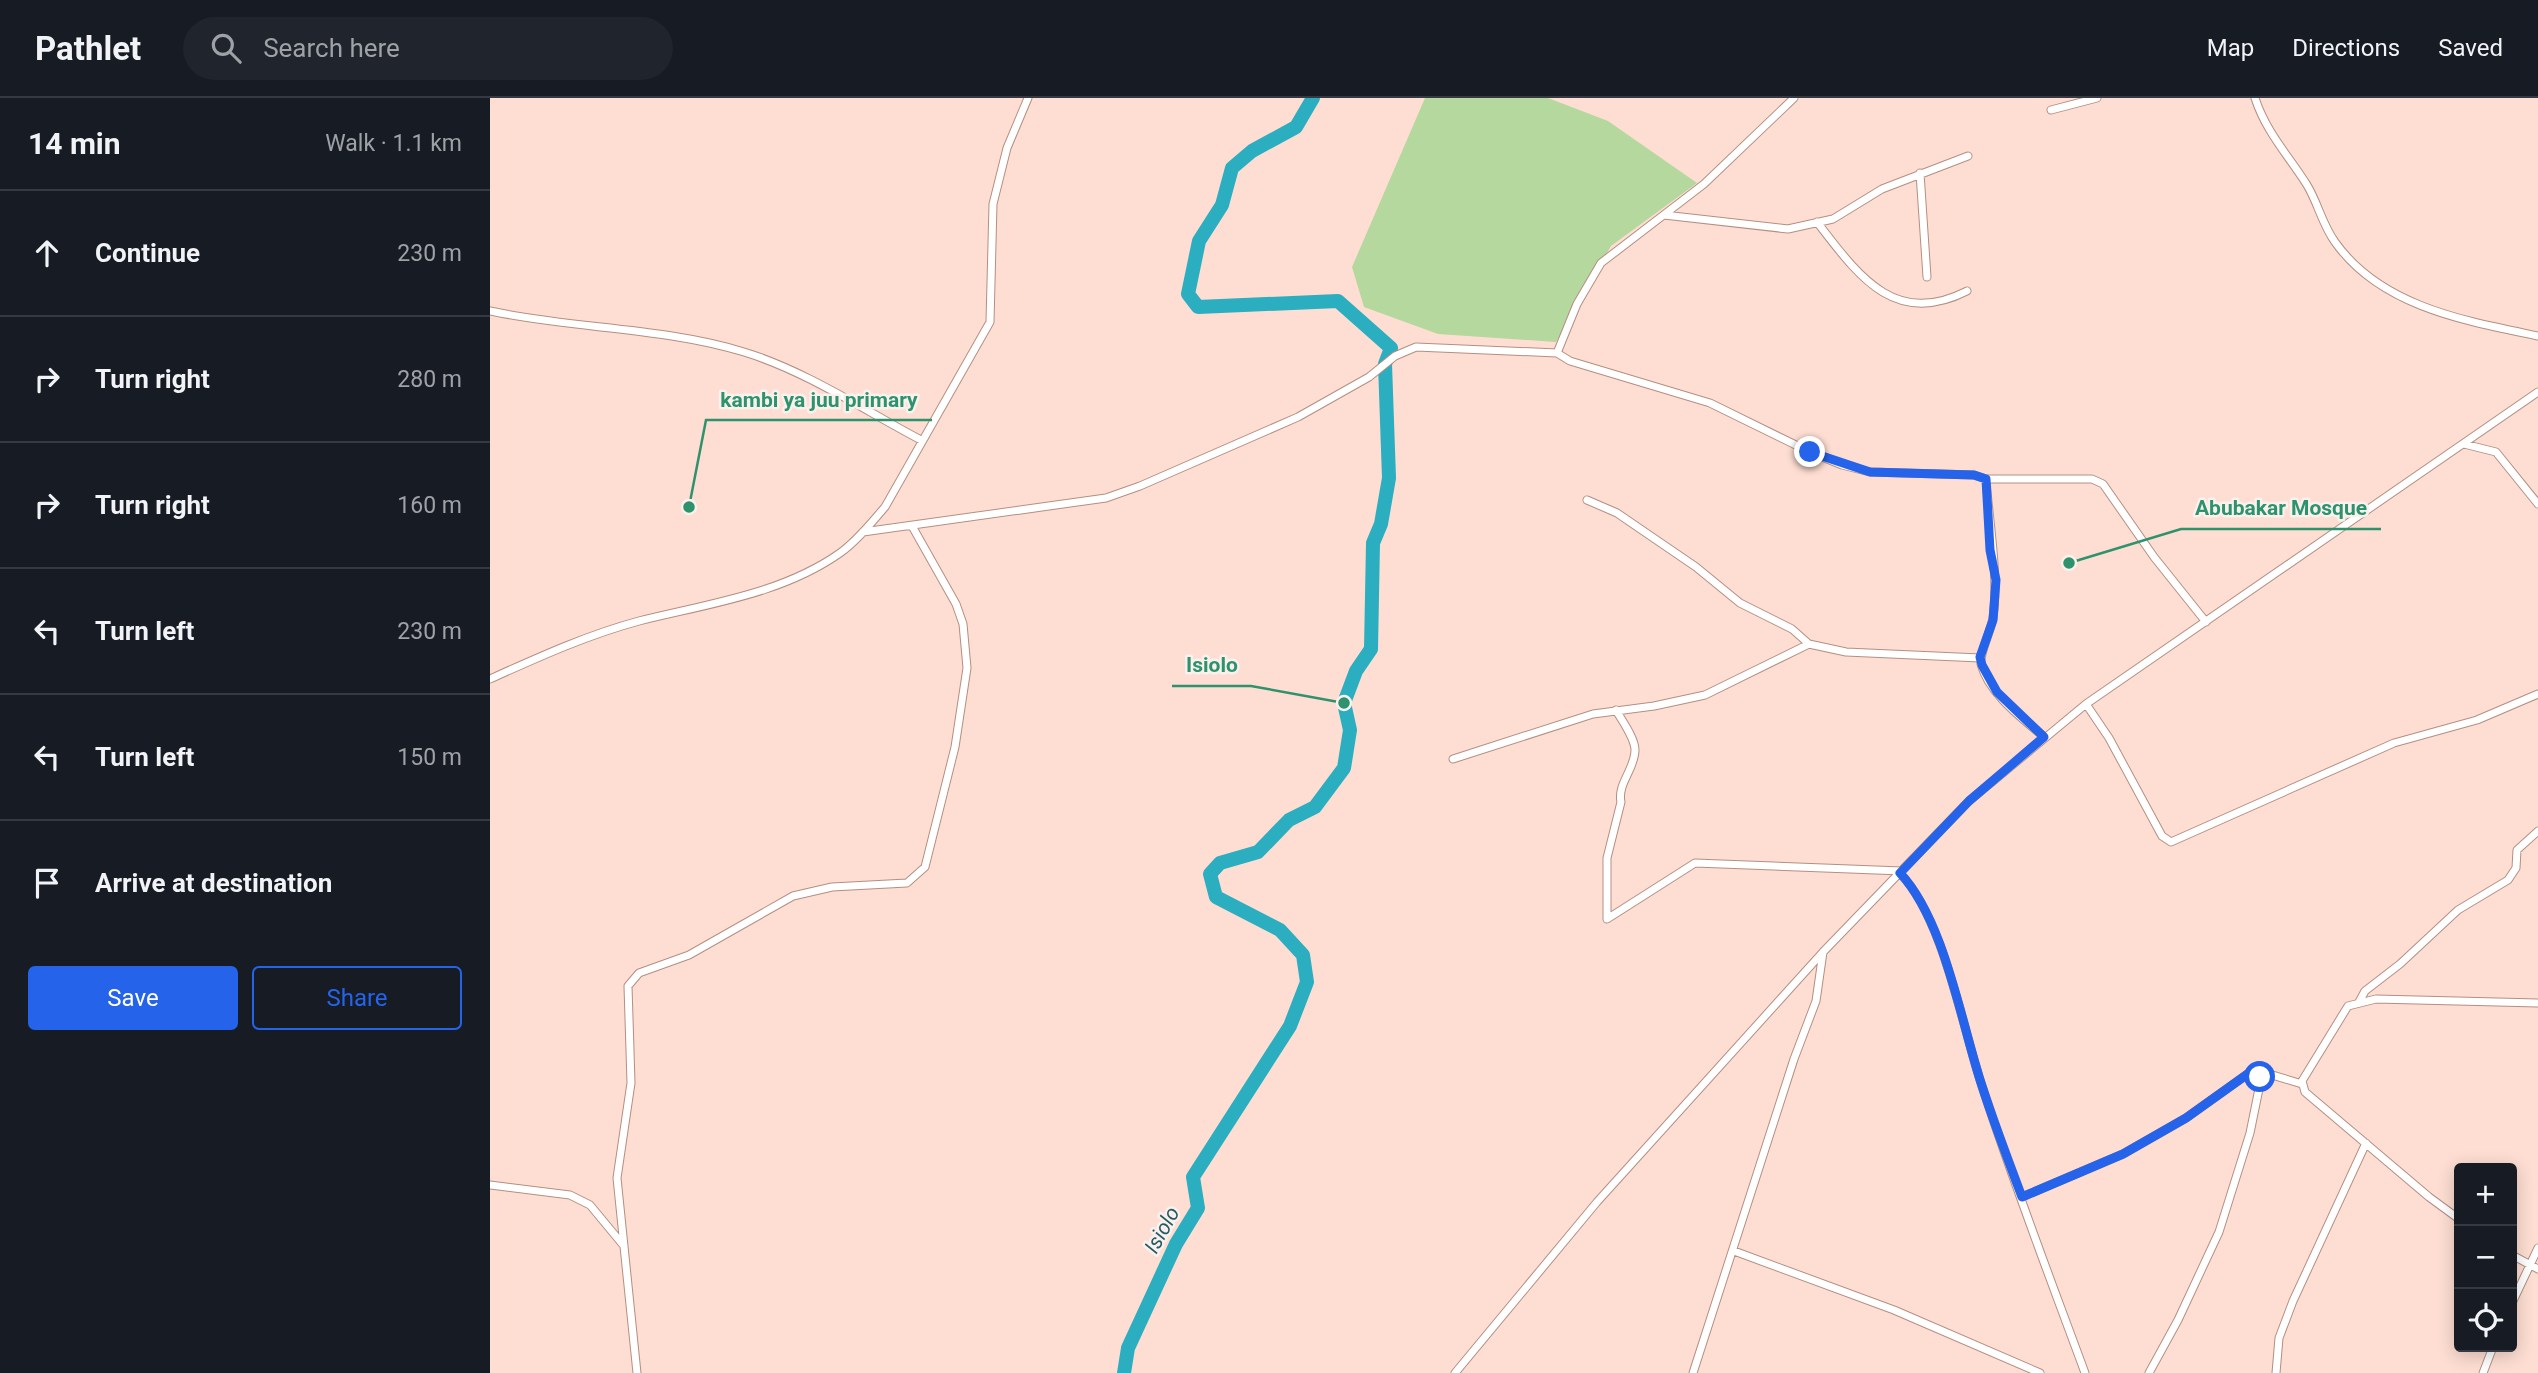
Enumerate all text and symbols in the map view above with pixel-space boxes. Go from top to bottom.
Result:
search box [183,17,673,80]
text: Pathlet [35,29,141,68]
icon: search [207,29,245,67]
text: Search here [263,33,400,63]
text: Map [2207,34,2254,62]
text: Directions [2292,34,2400,62]
text: Saved [2438,34,2503,62]
text: 14 min [28,126,121,161]
text: Walk · 1.1 km [325,130,462,157]
icon: ahead [28,234,66,272]
text: Continue [95,238,200,268]
text: 230 m [397,240,462,267]
icon: right [28,360,66,398]
text: Turn right [95,364,210,394]
text: 280 m [397,366,462,393]
callout: kambi ya juu primary [706,378,932,420]
text: kambi ya juu primary [720,388,918,412]
route end [1794,436,1825,467]
icon: right [28,486,66,524]
callout: Abubakar Mosque [2181,487,2381,529]
text: Turn right [95,490,210,520]
text: 160 m [397,492,462,519]
text: Abubakar Mosque [2195,496,2367,520]
icon: left [28,612,66,650]
text: Turn left [95,616,194,646]
text: 230 m [397,618,462,645]
callout: Isiolo [1172,644,1251,686]
text: Isiolo [1186,653,1238,677]
icon: left [28,738,66,776]
text: Turn left [95,742,194,772]
text: 150 m [397,744,462,771]
icon: arrive [28,864,66,902]
text: Arrive at destination [95,868,332,898]
button: Save [28,966,238,1030]
button: Share [252,966,462,1030]
route start [2244,1061,2275,1092]
map controls [2454,1163,2517,1352]
button: + [2454,1163,2517,1226]
water label: Isiolo [1140,1203,1184,1257]
button: − [2454,1226,2517,1289]
button: locate [2454,1289,2517,1352]

